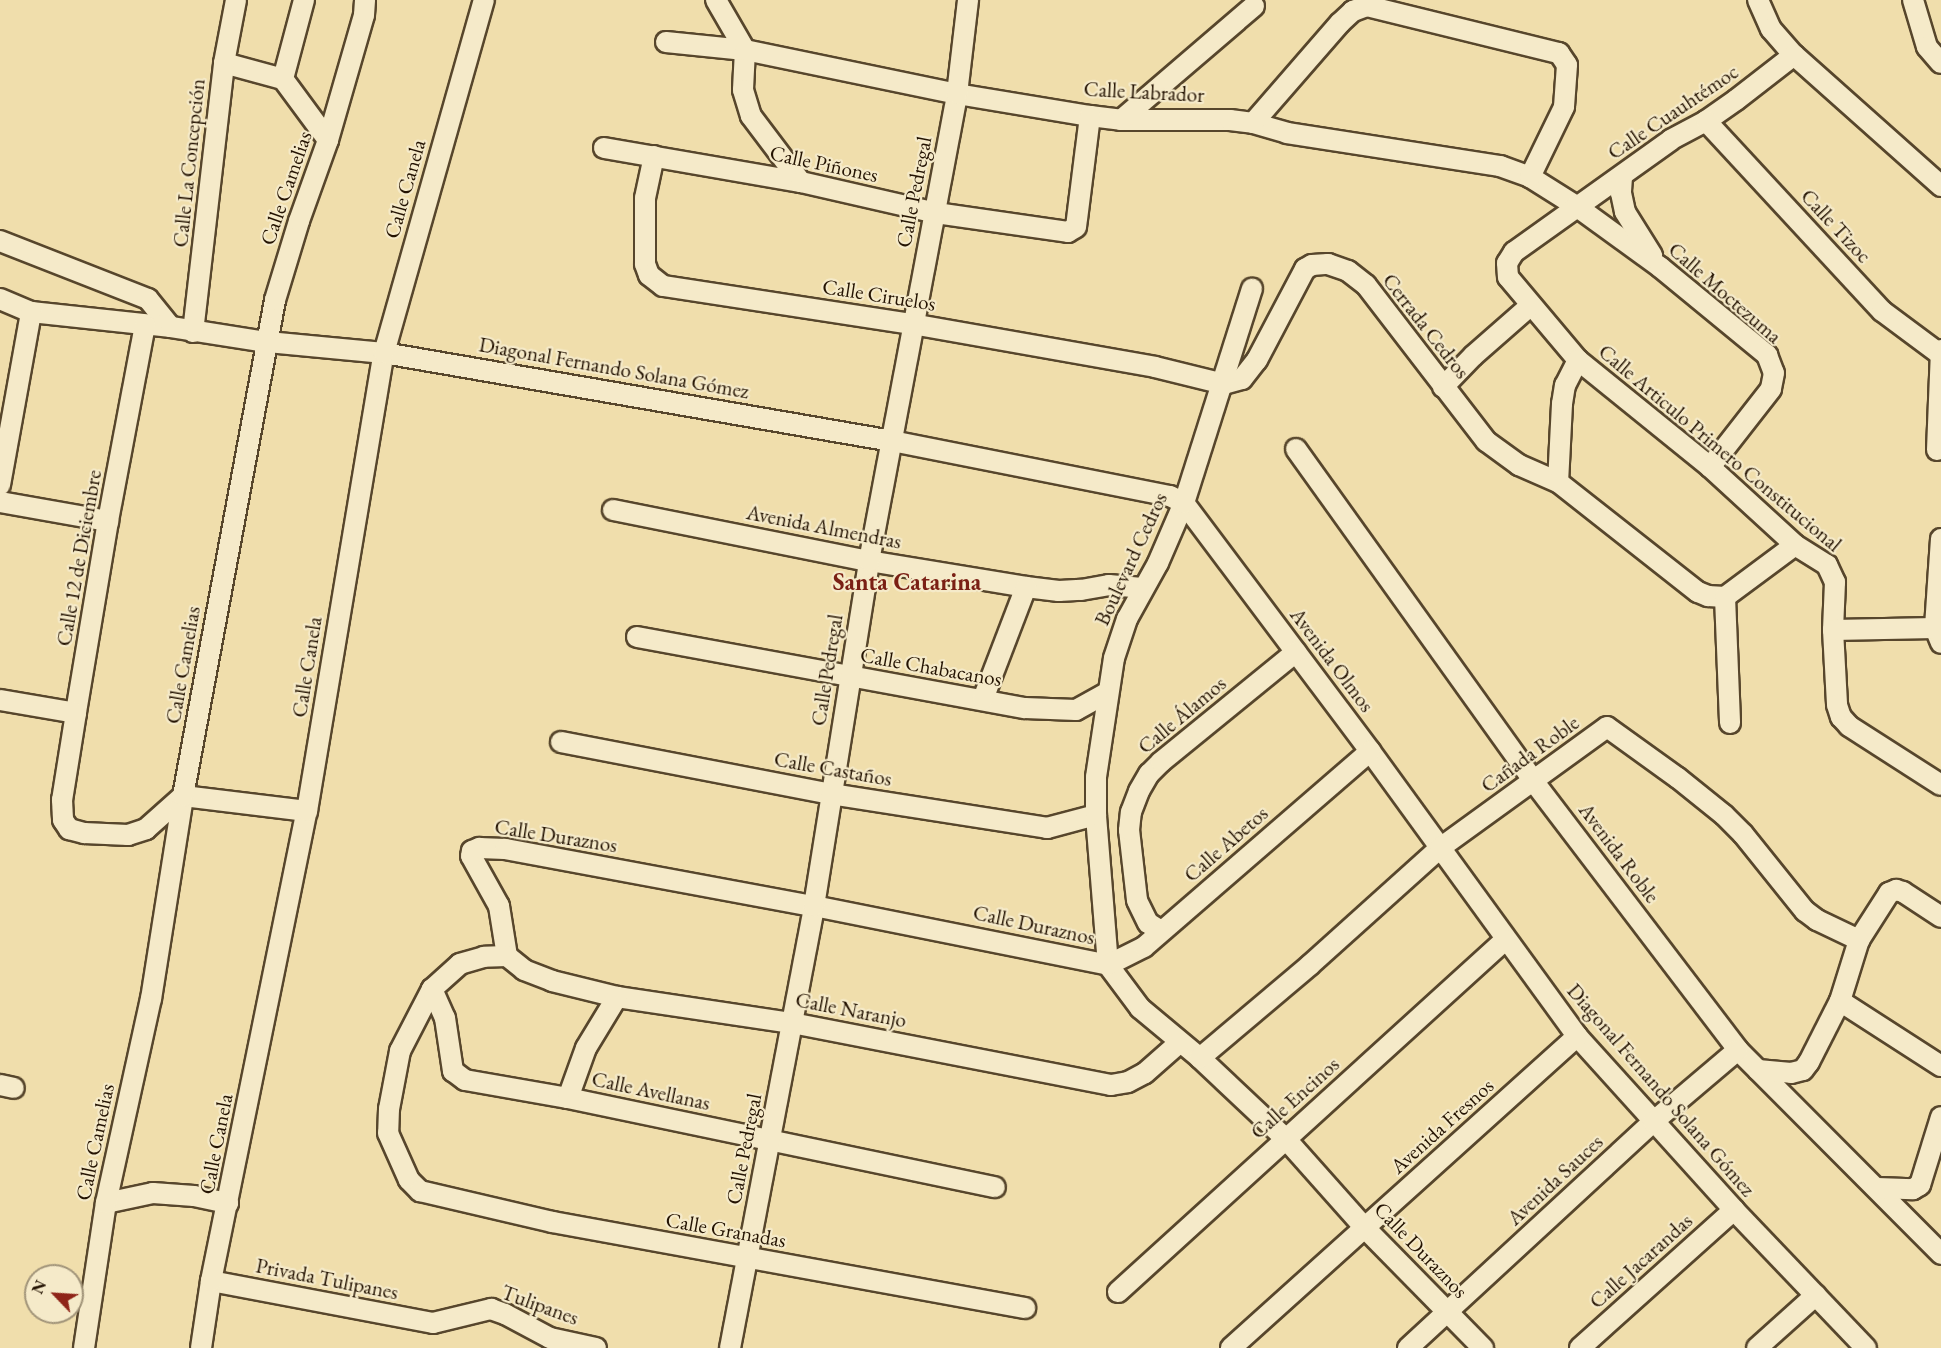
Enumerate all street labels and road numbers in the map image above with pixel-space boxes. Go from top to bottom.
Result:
street label: Calle Cuauhtémoc [1603,59,1743,165]
street label: Calle Labrador [1083,76,1205,108]
street label: Calle La Concepción [168,77,210,249]
street label: Calle Camelias [255,128,317,248]
street label: Calle Pedregal [891,134,937,250]
street label: Calle Canela [379,137,431,241]
street label: Calle Piñones [768,140,880,188]
street label: Calle Tizoc [1795,184,1877,268]
street label: Calle Moctezuma [1663,237,1787,349]
street label: Cerrada Cedros [1377,268,1475,384]
street label: Calle Ciruelos [821,274,937,316]
street label: Diagonal Fernando Solana Gómez [477,332,751,404]
street label: Calle Articulo Primero Constitucional [1593,339,1847,557]
street label: Calle 12 de Diciembre [51,468,107,648]
street label: Boulevard Cedros [1089,488,1173,630]
street label: Avenida Almendras [744,500,904,554]
street label: Avenida Olmos [1285,603,1379,717]
street label: Calle Camelias [160,604,206,726]
street label: Calle Pedregal [806,612,848,728]
street label: Calle Canela [287,615,327,719]
street label: Calle Chabacanos [858,642,1004,692]
street label: Calle Álamos [1133,671,1231,759]
street label: Cañada Roble [1476,710,1584,798]
street label: Calle Castaños [772,746,894,792]
street label: Avenida Roble [1573,798,1665,908]
street label: Calle Abetos [1179,801,1273,887]
street label: Calle Duraznos [493,814,619,858]
street label: Calle Duraznos [971,900,1097,950]
street label: Diagonal Fernando Solana Gómez [1562,978,1760,1202]
street label: Calle Naranjo [793,987,909,1033]
street label: Calle Encinos [1245,1052,1345,1144]
street label: Calle Avellanas [589,1066,713,1116]
street label: Avenida Fresnos [1385,1073,1499,1179]
street label: Calle Camelias [70,1081,120,1203]
street label: Calle Pedregal [721,1091,767,1207]
street label: Calle Canela [194,1092,238,1196]
street label: Avenida Sauces [1502,1129,1608,1231]
street label: Calle Duraznos [1369,1197,1473,1303]
street label: Calle Granadas [664,1207,788,1253]
street label: Calle Jacarandas [1584,1208,1698,1314]
street label: Privada Tulipanes [254,1253,400,1305]
street label: Tulipanes [498,1279,582,1331]

